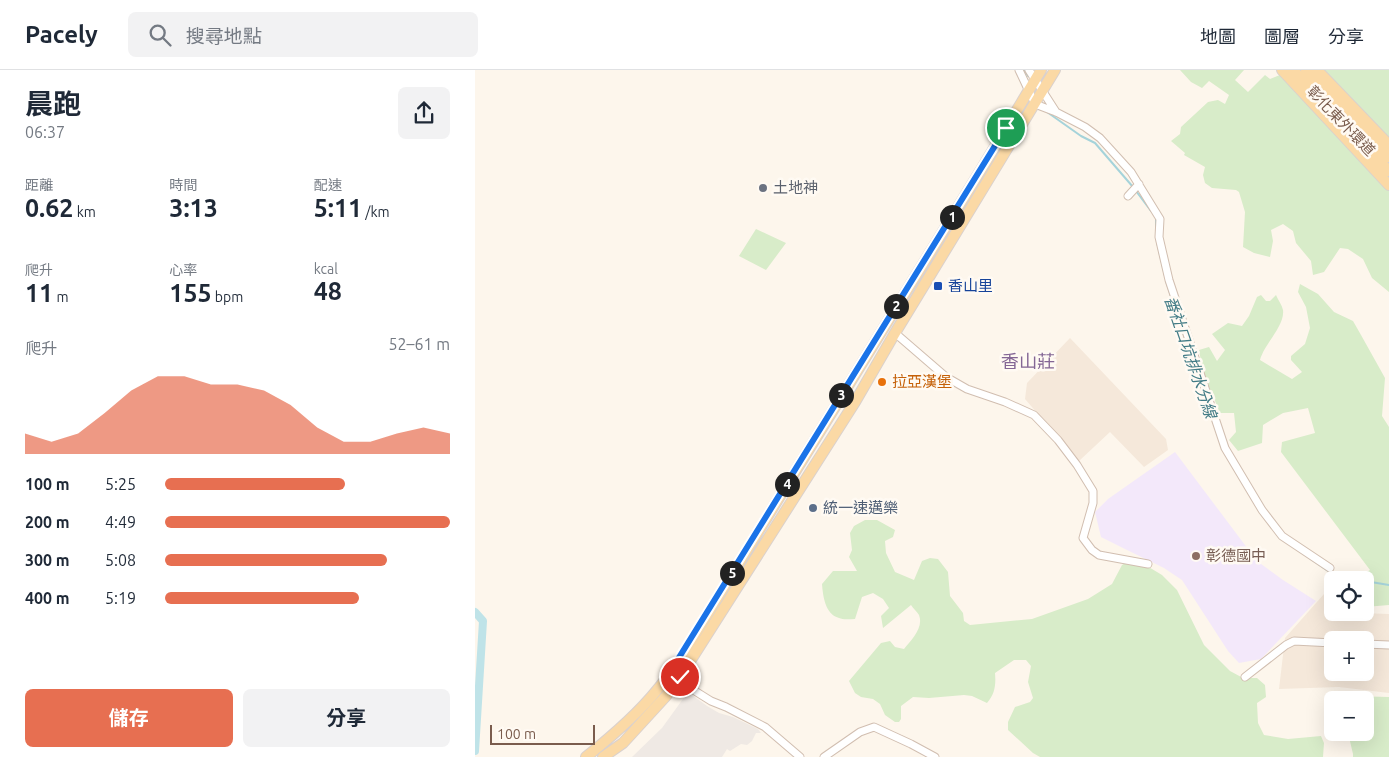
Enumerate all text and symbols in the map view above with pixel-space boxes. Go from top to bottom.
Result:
search box [128,12,478,57]
text: Pacely [25,21,98,48]
icon: search [146,21,174,49]
text: 搜尋地點 [186,25,262,47]
text: 地圖 [1200,26,1236,46]
text: 圖層 [1264,26,1300,46]
text: 分享 [1328,26,1364,46]
street label: 彰化東外環道 [1304,82,1379,159]
button: share [398,87,450,139]
text: 晨跑 [25,88,81,119]
pin [985,107,1027,149]
icon: arrive [992,114,1020,142]
text: 06:37 [25,123,65,141]
text: 距離 [25,177,53,193]
text: 時間 [169,177,197,193]
text: 配速 [314,177,342,193]
place label: 土地神 [773,179,818,196]
marker: 土地神 [757,182,769,194]
text: 0.62 [25,194,73,222]
text: 3:13 [169,194,218,222]
text: 5:11 [314,194,362,222]
text: km [73,204,96,220]
text: /km [362,204,390,220]
pin: 1 [939,204,965,230]
text: 1 [949,209,956,225]
text: kcal [314,261,338,277]
text: 爬升 [25,262,53,278]
text: 心率 [169,262,197,278]
text: 48 [314,277,342,305]
place label: 香山里 [948,277,993,294]
text: 11 [25,279,53,307]
text: 155 [169,279,212,307]
marker: 香山里 [932,280,944,292]
text: m [53,289,69,305]
text: bpm [212,289,243,305]
pin: 2 [883,294,909,318]
water label: 番社口坑排水分線 [1162,294,1221,422]
text: 2 [893,298,900,314]
text: 52–61 m [388,335,450,353]
text: 爬升 [25,339,57,357]
district label: 香山莊 [1001,351,1055,371]
place label: 拉亞漢堡 [892,373,952,390]
marker: 拉亞漢堡 [876,376,888,388]
pin: 3 [829,382,853,408]
text: 3 [838,387,845,403]
pin: 4 [775,472,799,496]
text: 100 m [25,475,70,493]
text: 5:25 [105,475,136,493]
text: 4 [784,476,791,492]
place label: 統一速邁樂 [823,499,898,516]
marker: 統一速邁樂 [807,502,819,514]
text: 200 m [25,513,70,531]
text: 4:49 [105,513,136,531]
place label: 彰德國中 [1206,547,1266,564]
marker: 彰德國中 [1190,550,1202,562]
text: 300 m [25,551,70,569]
text: 5:08 [105,551,136,569]
pin: 5 [719,560,745,586]
text: 5 [729,565,736,581]
map controls [1324,571,1374,741]
button: locate [1324,571,1374,621]
text: 400 m [25,589,70,607]
text: 5:19 [105,589,136,607]
button: + [1324,631,1374,681]
pin [659,656,701,698]
icon: check [666,663,694,691]
button: 儲存 [25,689,233,747]
button: 分享 [243,689,450,747]
button: − [1324,691,1374,741]
scale bar [490,722,595,745]
text: 100 m [497,726,536,742]

